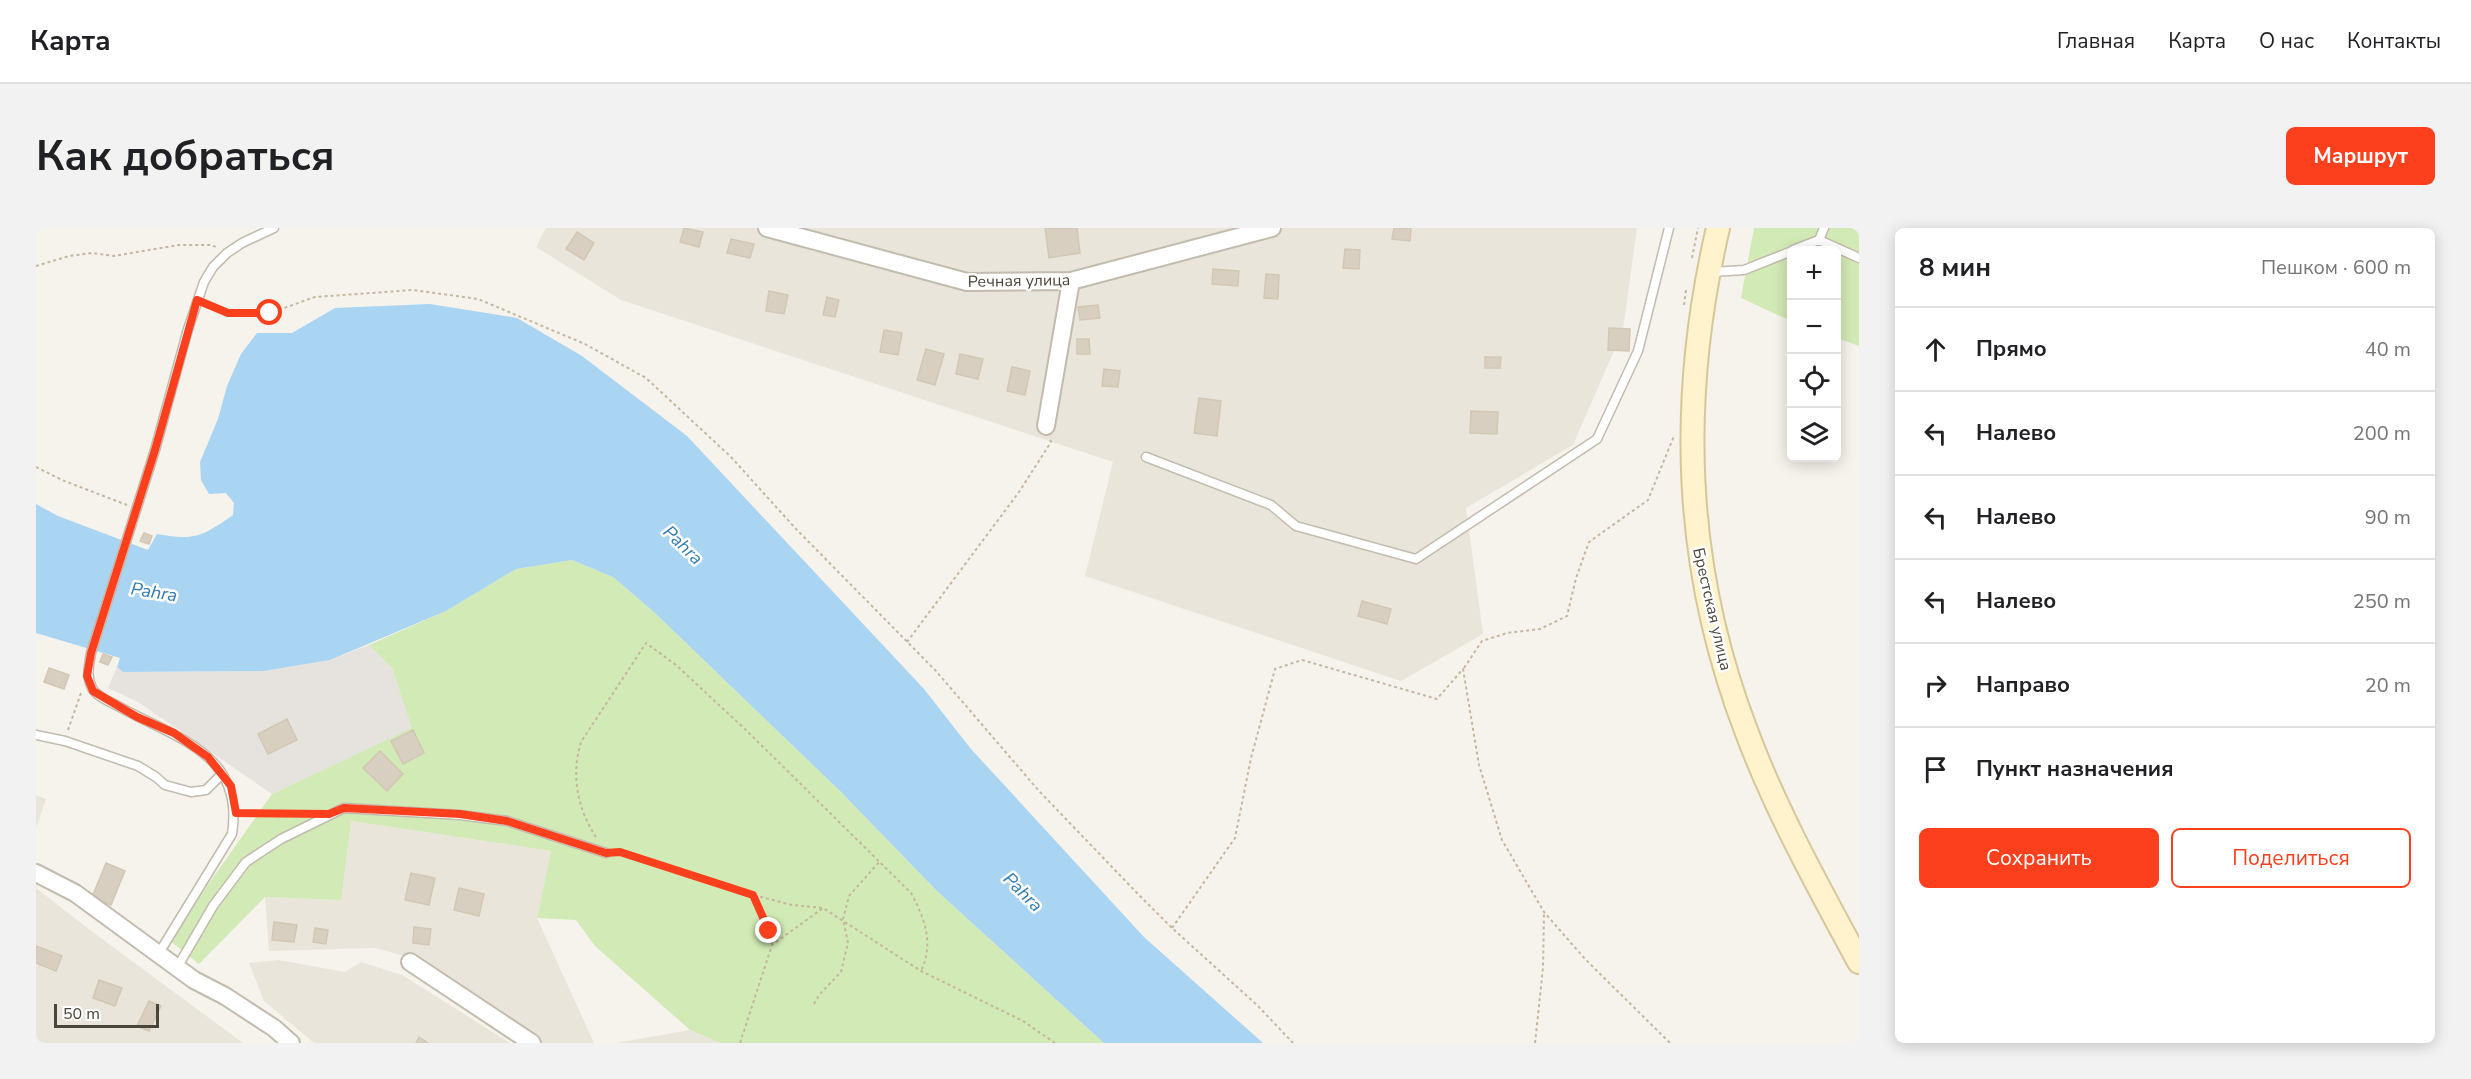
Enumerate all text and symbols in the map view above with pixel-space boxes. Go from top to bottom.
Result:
text: Карта [30,22,111,60]
text: Главная [2057,27,2135,55]
text: Карта [2168,27,2226,55]
text: О нас [2259,27,2314,55]
text: Контакты [2347,27,2441,55]
button: Маршрут [2286,127,2435,185]
text: Как добраться [36,128,335,185]
map controls [1787,246,1841,462]
button: + [1787,246,1841,300]
text: 8 мин [1919,250,1991,285]
text: Пешком · 600 m [2261,254,2411,281]
street label: Речная улица [967,269,1071,293]
route start [256,299,282,325]
button: − [1787,300,1841,354]
icon: ahead [1919,333,1952,366]
text: Прямо [1976,334,2047,364]
text: 40 m [2365,336,2411,363]
button: locate [1787,354,1841,408]
button: layers [1787,408,1841,462]
icon: left [1919,417,1952,450]
text: Налево [1976,418,2056,448]
text: 200 m [2353,420,2411,447]
icon: left [1919,501,1952,534]
text: Налево [1976,502,2056,532]
text: 90 m [2365,504,2411,531]
water label: Pahra [658,520,708,570]
street label: Брестская улица [1687,546,1737,673]
water label: Pahra [129,577,179,607]
icon: left [1919,585,1952,618]
text: Налево [1976,586,2056,616]
text: 250 m [2353,588,2411,615]
icon: right [1919,669,1952,702]
text: Направо [1976,670,2070,700]
text: 20 m [2365,672,2411,699]
icon: arrive [1919,753,1952,786]
text: Пункт назначения [1976,754,2174,784]
button: Сохранить [1919,828,2159,888]
button: Поделиться [2171,828,2411,888]
water label: Pahra [998,867,1048,917]
route end [755,917,781,943]
scale bar [54,1001,159,1028]
text: 50 m [63,1003,100,1025]

